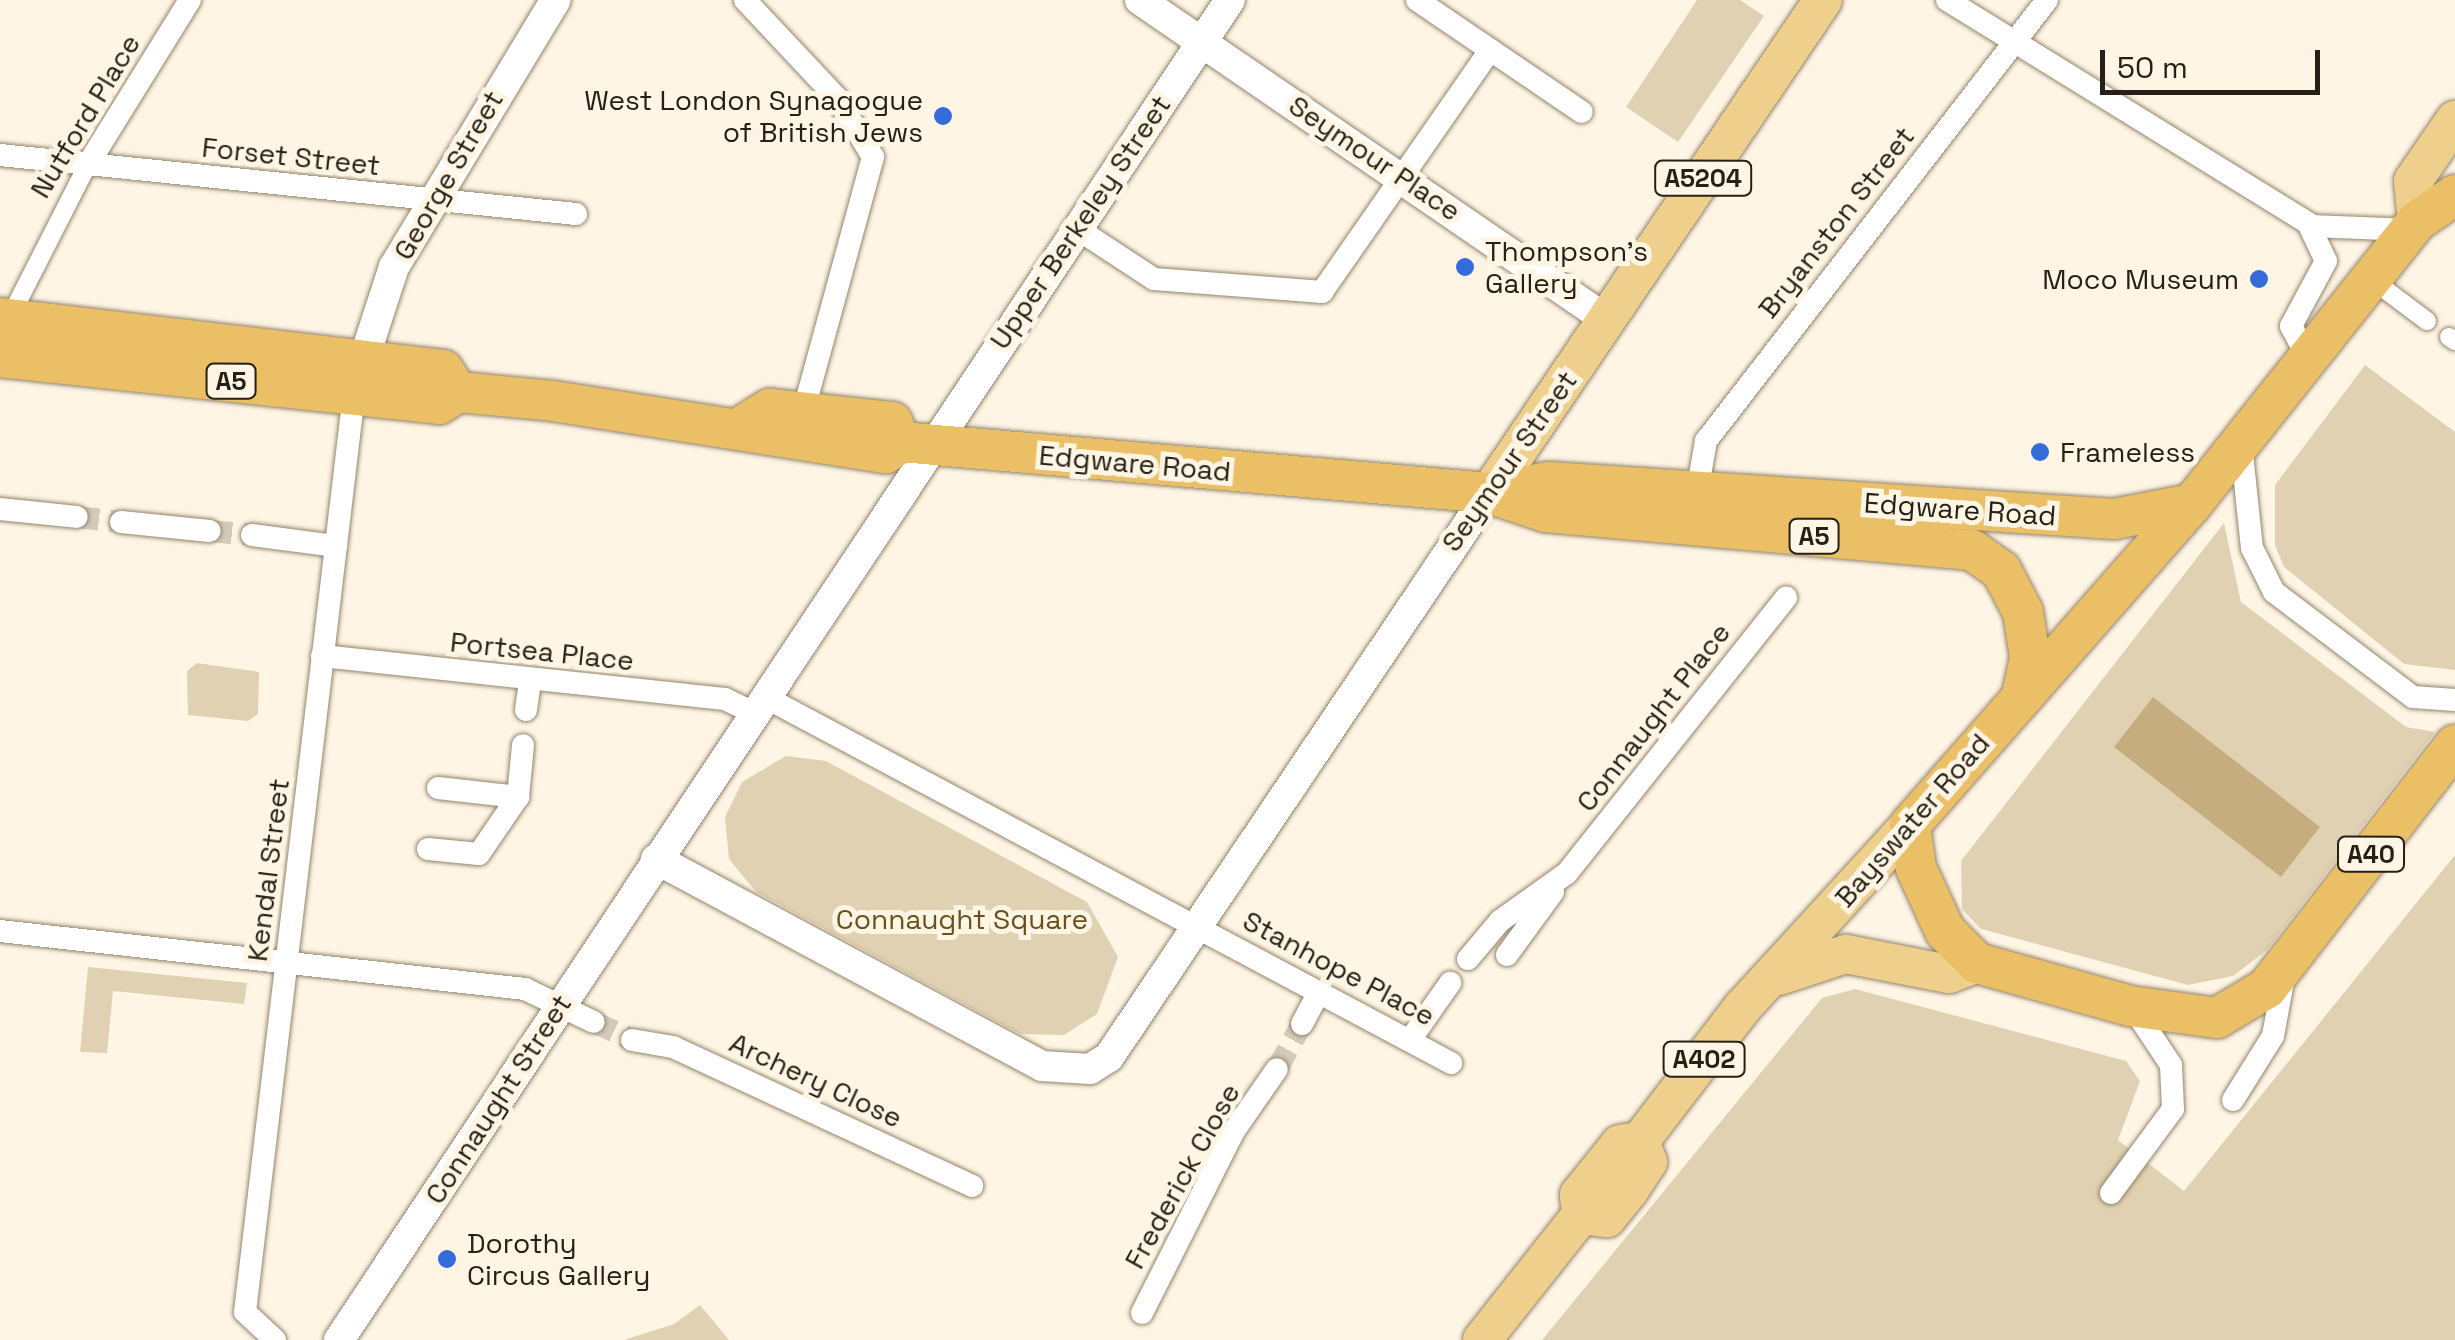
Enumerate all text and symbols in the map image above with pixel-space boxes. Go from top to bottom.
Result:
street label: Nutford Place [23,28,147,204]
scale bar [2105,30,2325,92]
text: 50 m [2117,48,2188,87]
place label: West London Synagogue of British Jews [584,83,923,149]
street label: George Street [386,84,510,266]
street label: Seymour Place [1283,88,1467,228]
street label: Upper Berkeley Street [982,89,1178,355]
marker: West London Synagogue of British Jews [932,105,954,127]
street label: Bryanston Street [1751,120,1921,324]
street label: Forset Street [200,130,382,182]
road number: A5204 [1653,158,1753,198]
place label: Thompson's Gallery [1485,234,1648,300]
marker: Thompson's Gallery [1454,256,1476,278]
place label: Moco Museum [2042,262,2239,296]
marker: Moco Museum [2248,268,2270,290]
road number: A5 [204,361,258,401]
street label: Seymour Street [1434,364,1584,558]
place label: Frameless [2060,435,2195,469]
street label: Edgware Road [1038,438,1232,488]
marker: Frameless [2029,441,2051,463]
street label: Edgware Road [1863,486,2057,532]
road number: A5 [1786,516,1842,556]
street label: Connaught Place [1569,616,1737,818]
street label: Portsea Place [449,625,635,677]
street label: Bayswater Road [1828,726,1996,914]
street label: Kendal Street [240,777,296,963]
road number: A40 [2336,834,2406,874]
park label: Connaught Square [836,902,1088,936]
street label: Stanhope Place [1237,903,1441,1033]
street label: Connaught Street [418,988,578,1210]
street label: Archery Close [724,1025,908,1135]
road number: A402 [1662,1039,1746,1079]
street label: Frederick Close [1117,1078,1247,1274]
place label: Dorothy Circus Gallery [467,1226,650,1292]
marker: Dorothy Circus Gallery [436,1248,458,1270]

